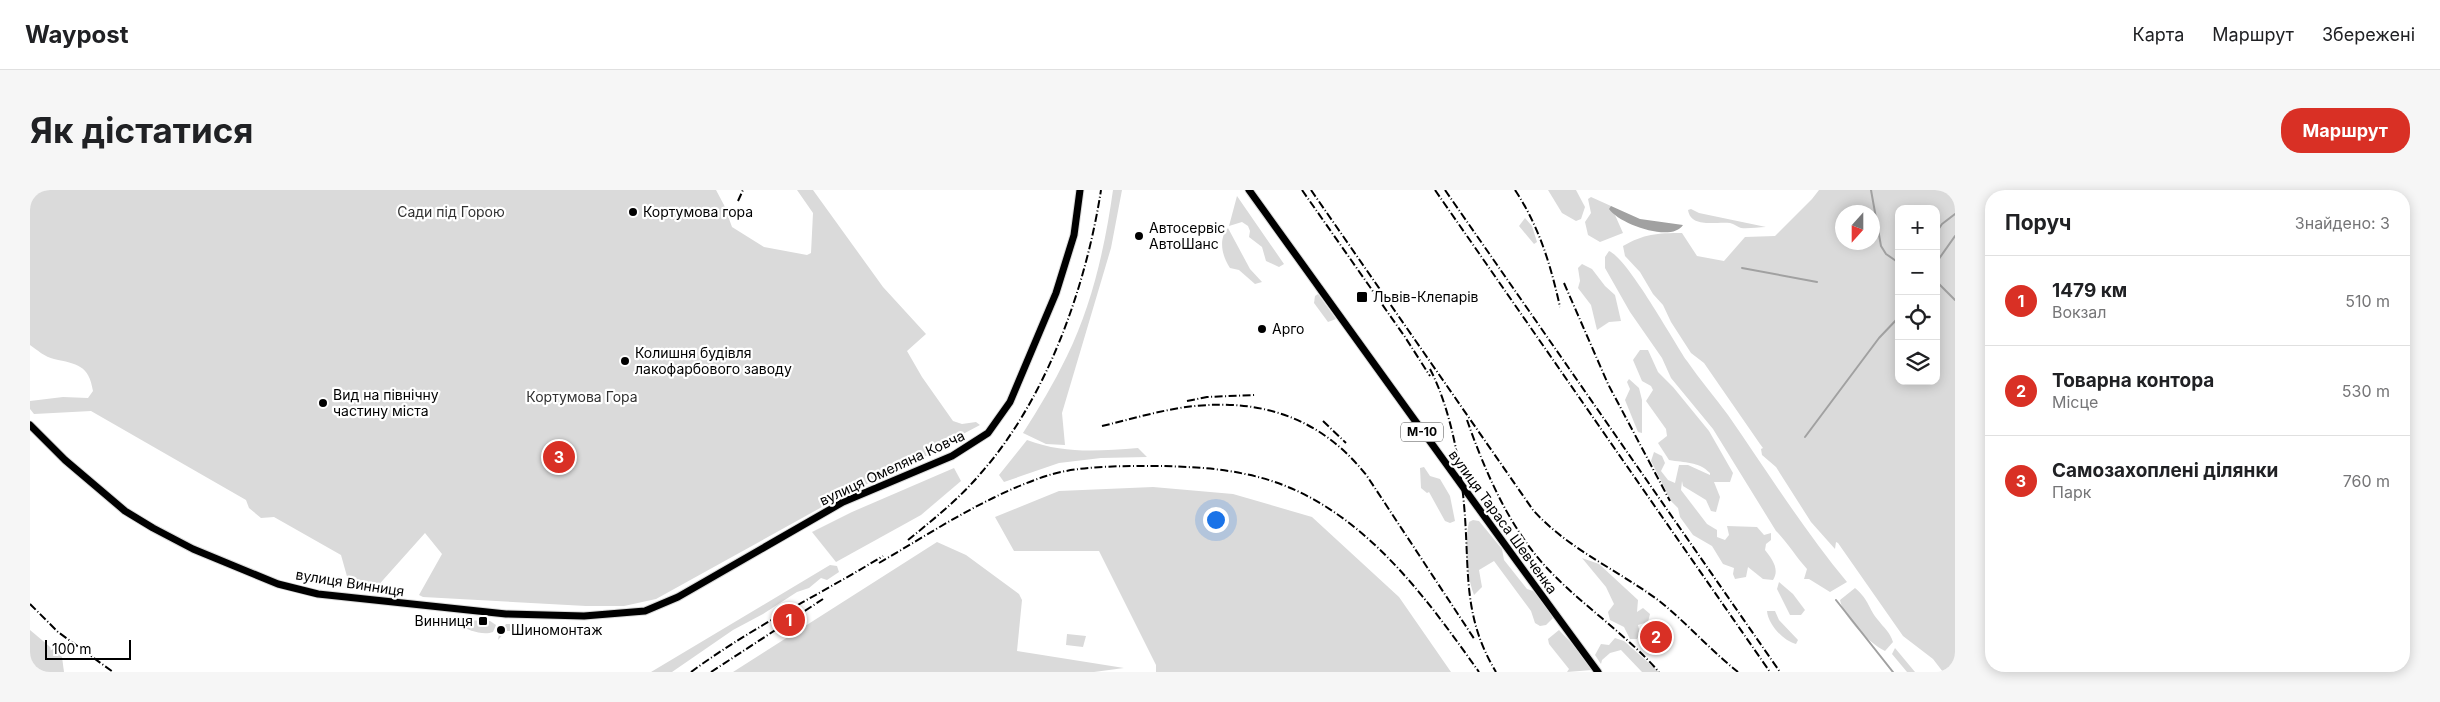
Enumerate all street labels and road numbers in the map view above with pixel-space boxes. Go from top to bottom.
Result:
road number: М-10 [1401,422,1443,442]
street label: вулиця Омеляна Ковча [817,426,967,509]
street label: вулиця Тараса Шевченка [1446,447,1561,597]
street label: вулиця Винниця [294,566,406,599]

